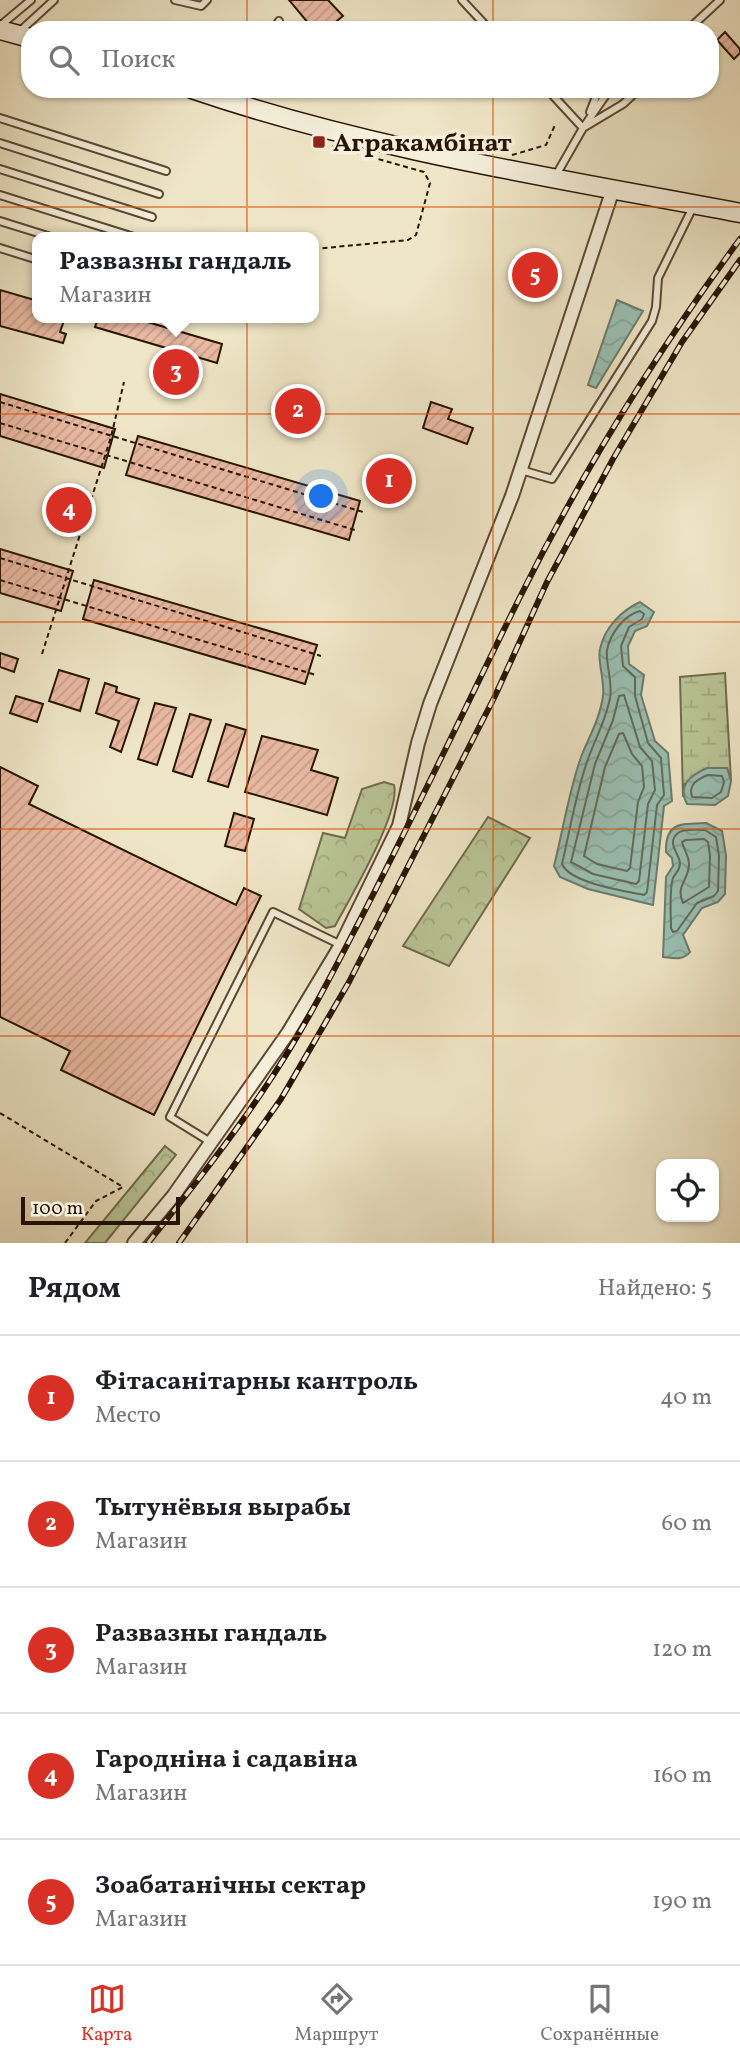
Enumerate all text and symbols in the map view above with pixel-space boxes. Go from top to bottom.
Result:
search box [21,21,719,98]
icon: search [45,41,83,79]
text: Поиск [101,42,175,78]
place label: Агракамбінат [333,126,513,162]
marker: Агракамбінат [311,134,327,150]
popup [32,232,319,323]
text: Развазны гандаль [59,244,292,280]
pin: 5 [512,249,558,301]
text: Магазин [59,280,152,312]
pin: 3 [153,346,199,398]
pin: 2 [275,385,321,437]
pin: 1 [366,455,412,507]
your location [304,479,338,513]
pin: 4 [46,484,92,536]
map controls [656,1159,719,1222]
button: locate [656,1159,719,1222]
scale bar [21,1194,180,1226]
text: 100 m [32,1196,83,1222]
text: Рядом [28,1268,121,1310]
text: Найдено: 5 [598,1273,712,1305]
text: Фітасанітарны кантроль [95,1364,418,1400]
text: 1 [46,1382,56,1414]
text: 40 m [660,1382,712,1414]
text: Место [95,1400,161,1432]
text: Тытунёвыя вырабы [95,1490,351,1526]
text: 2 [45,1508,57,1540]
text: 60 m [662,1508,712,1540]
text: Магазин [95,1526,187,1558]
text: Развазны гандаль [95,1616,327,1652]
text: 3 [45,1634,57,1666]
text: 120 m [652,1634,712,1666]
text: Магазин [95,1652,187,1684]
text: Гародніна і садавіна [95,1742,358,1778]
text: 4 [44,1760,58,1792]
text: 160 m [653,1760,712,1792]
text: Магазин [95,1778,187,1810]
text: Зоабатанічны сектар [95,1868,366,1904]
text: 5 [45,1886,57,1918]
text: 190 m [652,1886,712,1918]
text: Магазин [95,1904,187,1936]
tab: Карта [81,1980,133,2048]
tab: Маршрут [295,1980,378,2048]
tab: Сохранённые [540,1980,659,2048]

